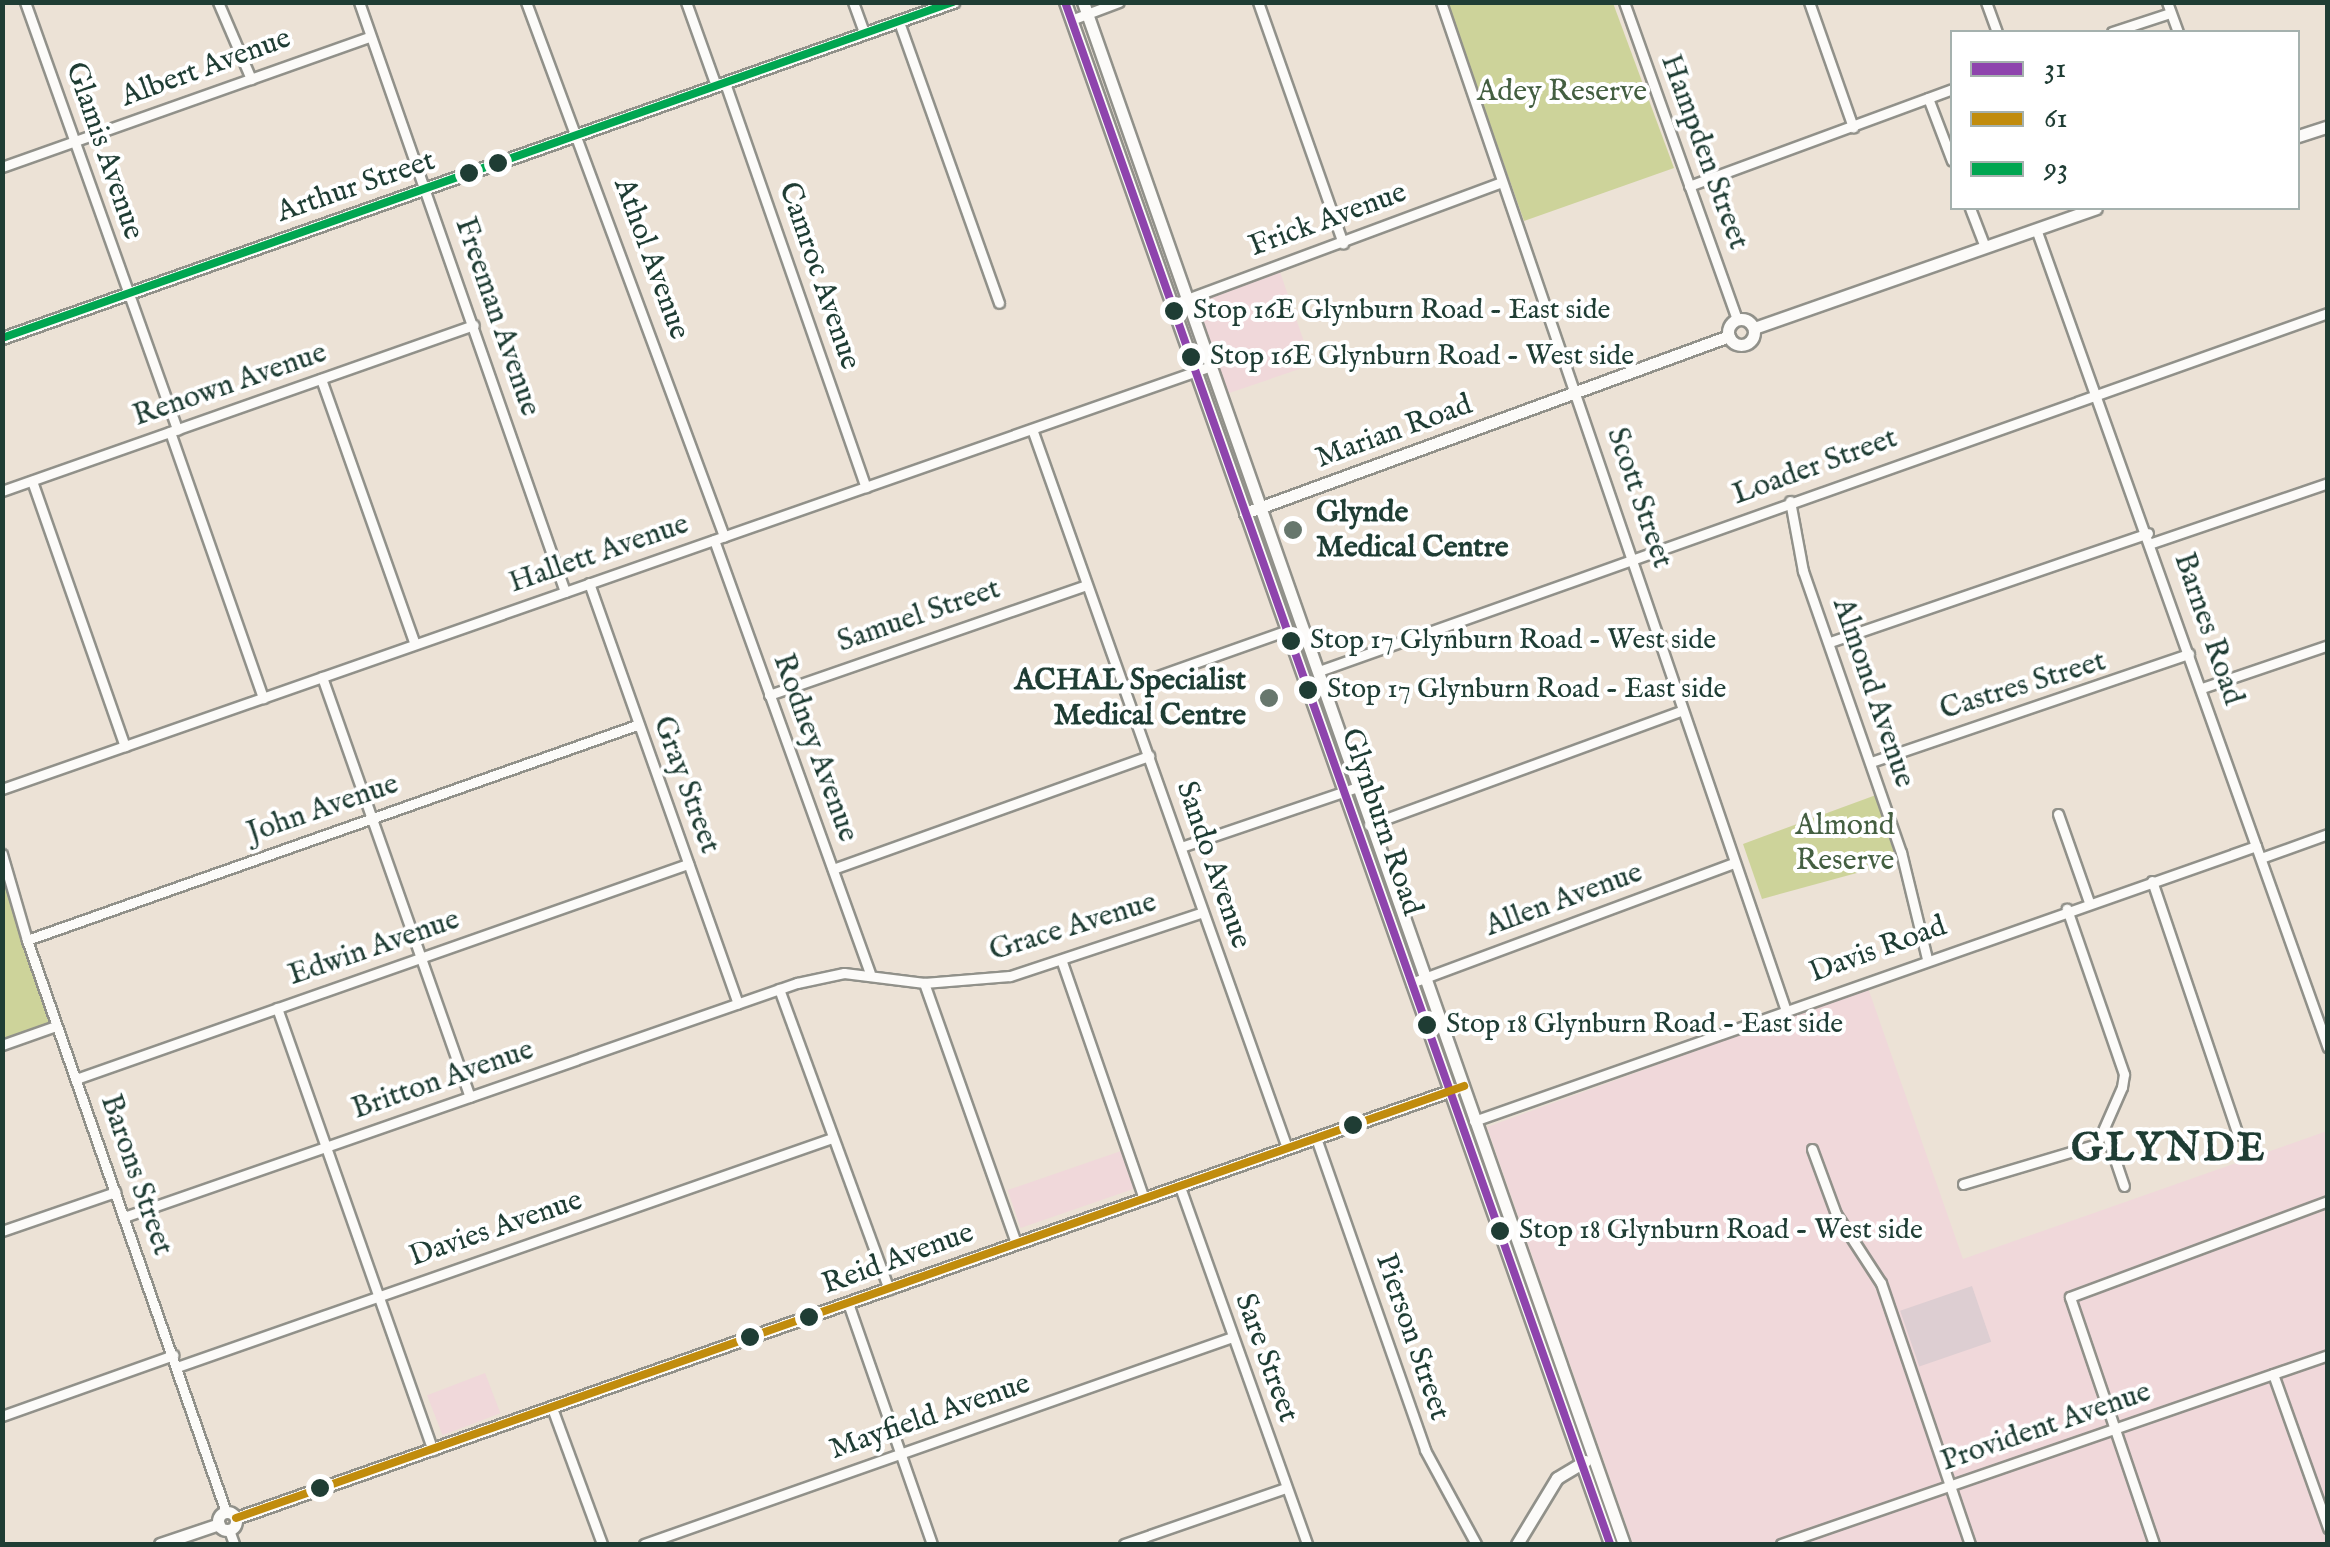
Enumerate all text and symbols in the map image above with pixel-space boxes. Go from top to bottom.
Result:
street label: Albert Avenue [116,21,296,115]
legend [1950,30,2300,210]
street label: Hampden Street [1652,50,1756,254]
text: 31 [2044,50,2066,88]
street label: Glamis Avenue [57,58,151,244]
park label: Adey Reserve [1477,74,1647,110]
text: 61 [2044,100,2068,138]
street label: Arthur Street [272,143,440,231]
text: 93 [2044,150,2068,188]
unlabelled marker [488,153,508,173]
unlabelled marker [459,163,479,183]
street label: Athol Avenue [605,173,697,345]
street label: Frick Avenue [1244,175,1412,265]
street label: Camroc Avenue [770,178,868,374]
street label: Freeman Avenue [446,213,548,421]
place label: Stop 16E Glynburn Road - East side [1193,294,1610,328]
marker: Stop 16E Glynburn Road - East side [1164,301,1184,321]
street label: Renown Avenue [129,335,331,435]
place label: Stop 16E Glynburn Road - West side [1210,340,1634,374]
marker: Stop 16E Glynburn Road - West side [1181,347,1201,367]
street label: Marian Road [1311,387,1477,477]
street label: Loader Street [1728,421,1902,513]
street label: Scott Street [1598,423,1680,573]
place label: Glynde Medical Centre [1316,495,1508,566]
street label: Hallett Avenue [504,506,694,602]
marker: Glynde Medical Centre [1280,517,1306,543]
street label: Barnes Road [2165,548,2251,710]
street label: Samuel Street [833,571,1005,661]
street label: Almond Avenue [1824,594,1922,792]
place label: Stop 17 Glynburn Road - West side [1310,624,1716,658]
marker: Stop 17 Glynburn Road - West side [1281,631,1301,651]
street label: Castres Street [1936,644,2110,728]
street label: Rodney Avenue [764,649,866,847]
place label: ACHAL Specialist Medical Centre [1014,663,1246,734]
place label: Stop 17 Glynburn Road - East side [1327,673,1726,707]
marker: Stop 17 Glynburn Road - East side [1298,680,1318,700]
marker: ACHAL Specialist Medical Centre [1256,685,1282,711]
street label: Gray Street [645,711,727,859]
street label: Glynburn Road [1332,724,1430,920]
street label: John Avenue [243,766,403,852]
street label: Sando Avenue [1168,777,1258,953]
park label: Almond Reserve [1795,808,1895,878]
street label: Allen Avenue [1481,855,1647,945]
street label: Grace Avenue [985,885,1161,969]
street label: Edwin Avenue [284,902,464,994]
street label: Davis Road [1805,909,1951,991]
place label: Stop 18 Glynburn Road - East side [1446,1008,1843,1042]
marker: Stop 18 Glynburn Road - East side [1417,1015,1437,1035]
street label: Britton Avenue [348,1032,538,1128]
street label: Barons Street [92,1090,180,1260]
unlabelled marker [1343,1115,1363,1135]
district label: GLYNDE [2071,1126,2267,1174]
street label: Davies Avenue [405,1183,587,1275]
place label: Stop 18 Glynburn Road - West side [1519,1214,1923,1248]
street label: Reid Avenue [817,1215,979,1303]
marker: Stop 18 Glynburn Road - West side [1490,1221,1510,1241]
street label: Pierson Street [1367,1249,1457,1425]
street label: Sare Street [1226,1289,1306,1427]
unlabelled marker [799,1307,819,1327]
unlabelled marker [740,1327,760,1347]
street label: Mayfield Avenue [825,1366,1035,1468]
street label: Provident Avenue [1936,1374,2156,1480]
unlabelled marker [310,1478,330,1498]

